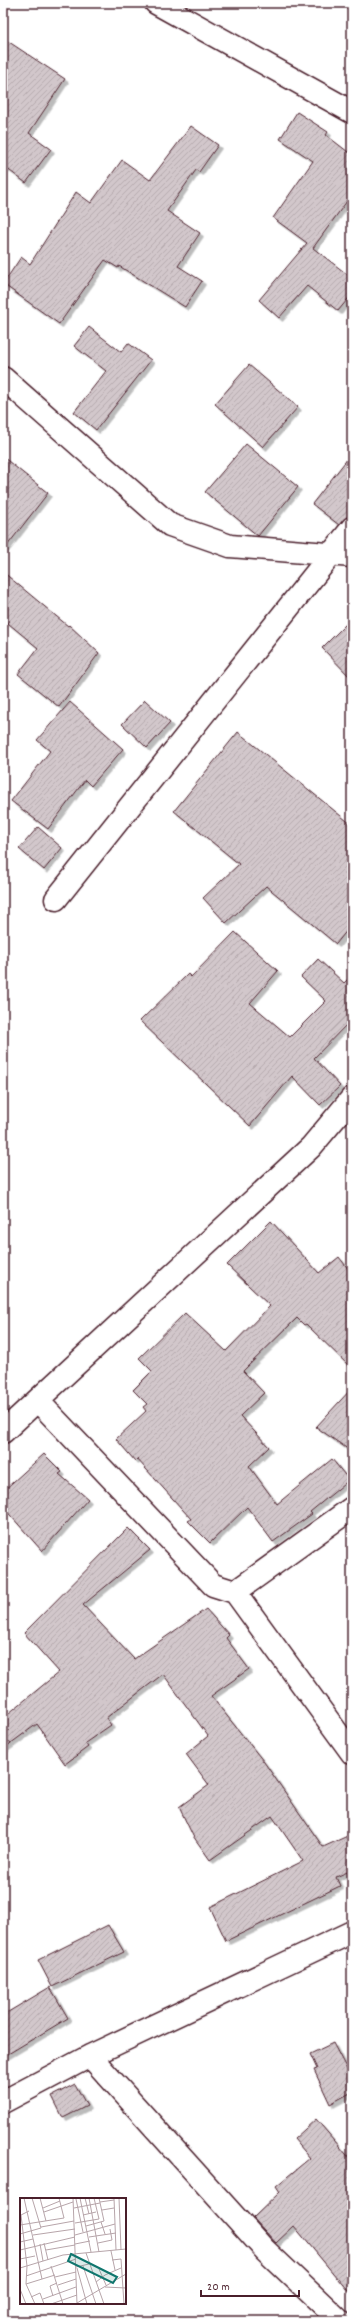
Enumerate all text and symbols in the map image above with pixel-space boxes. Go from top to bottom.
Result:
inset map [20,2198,126,2304]
scale bar [201,2272,299,2298]
text: 20 m [207,2279,230,2296]

